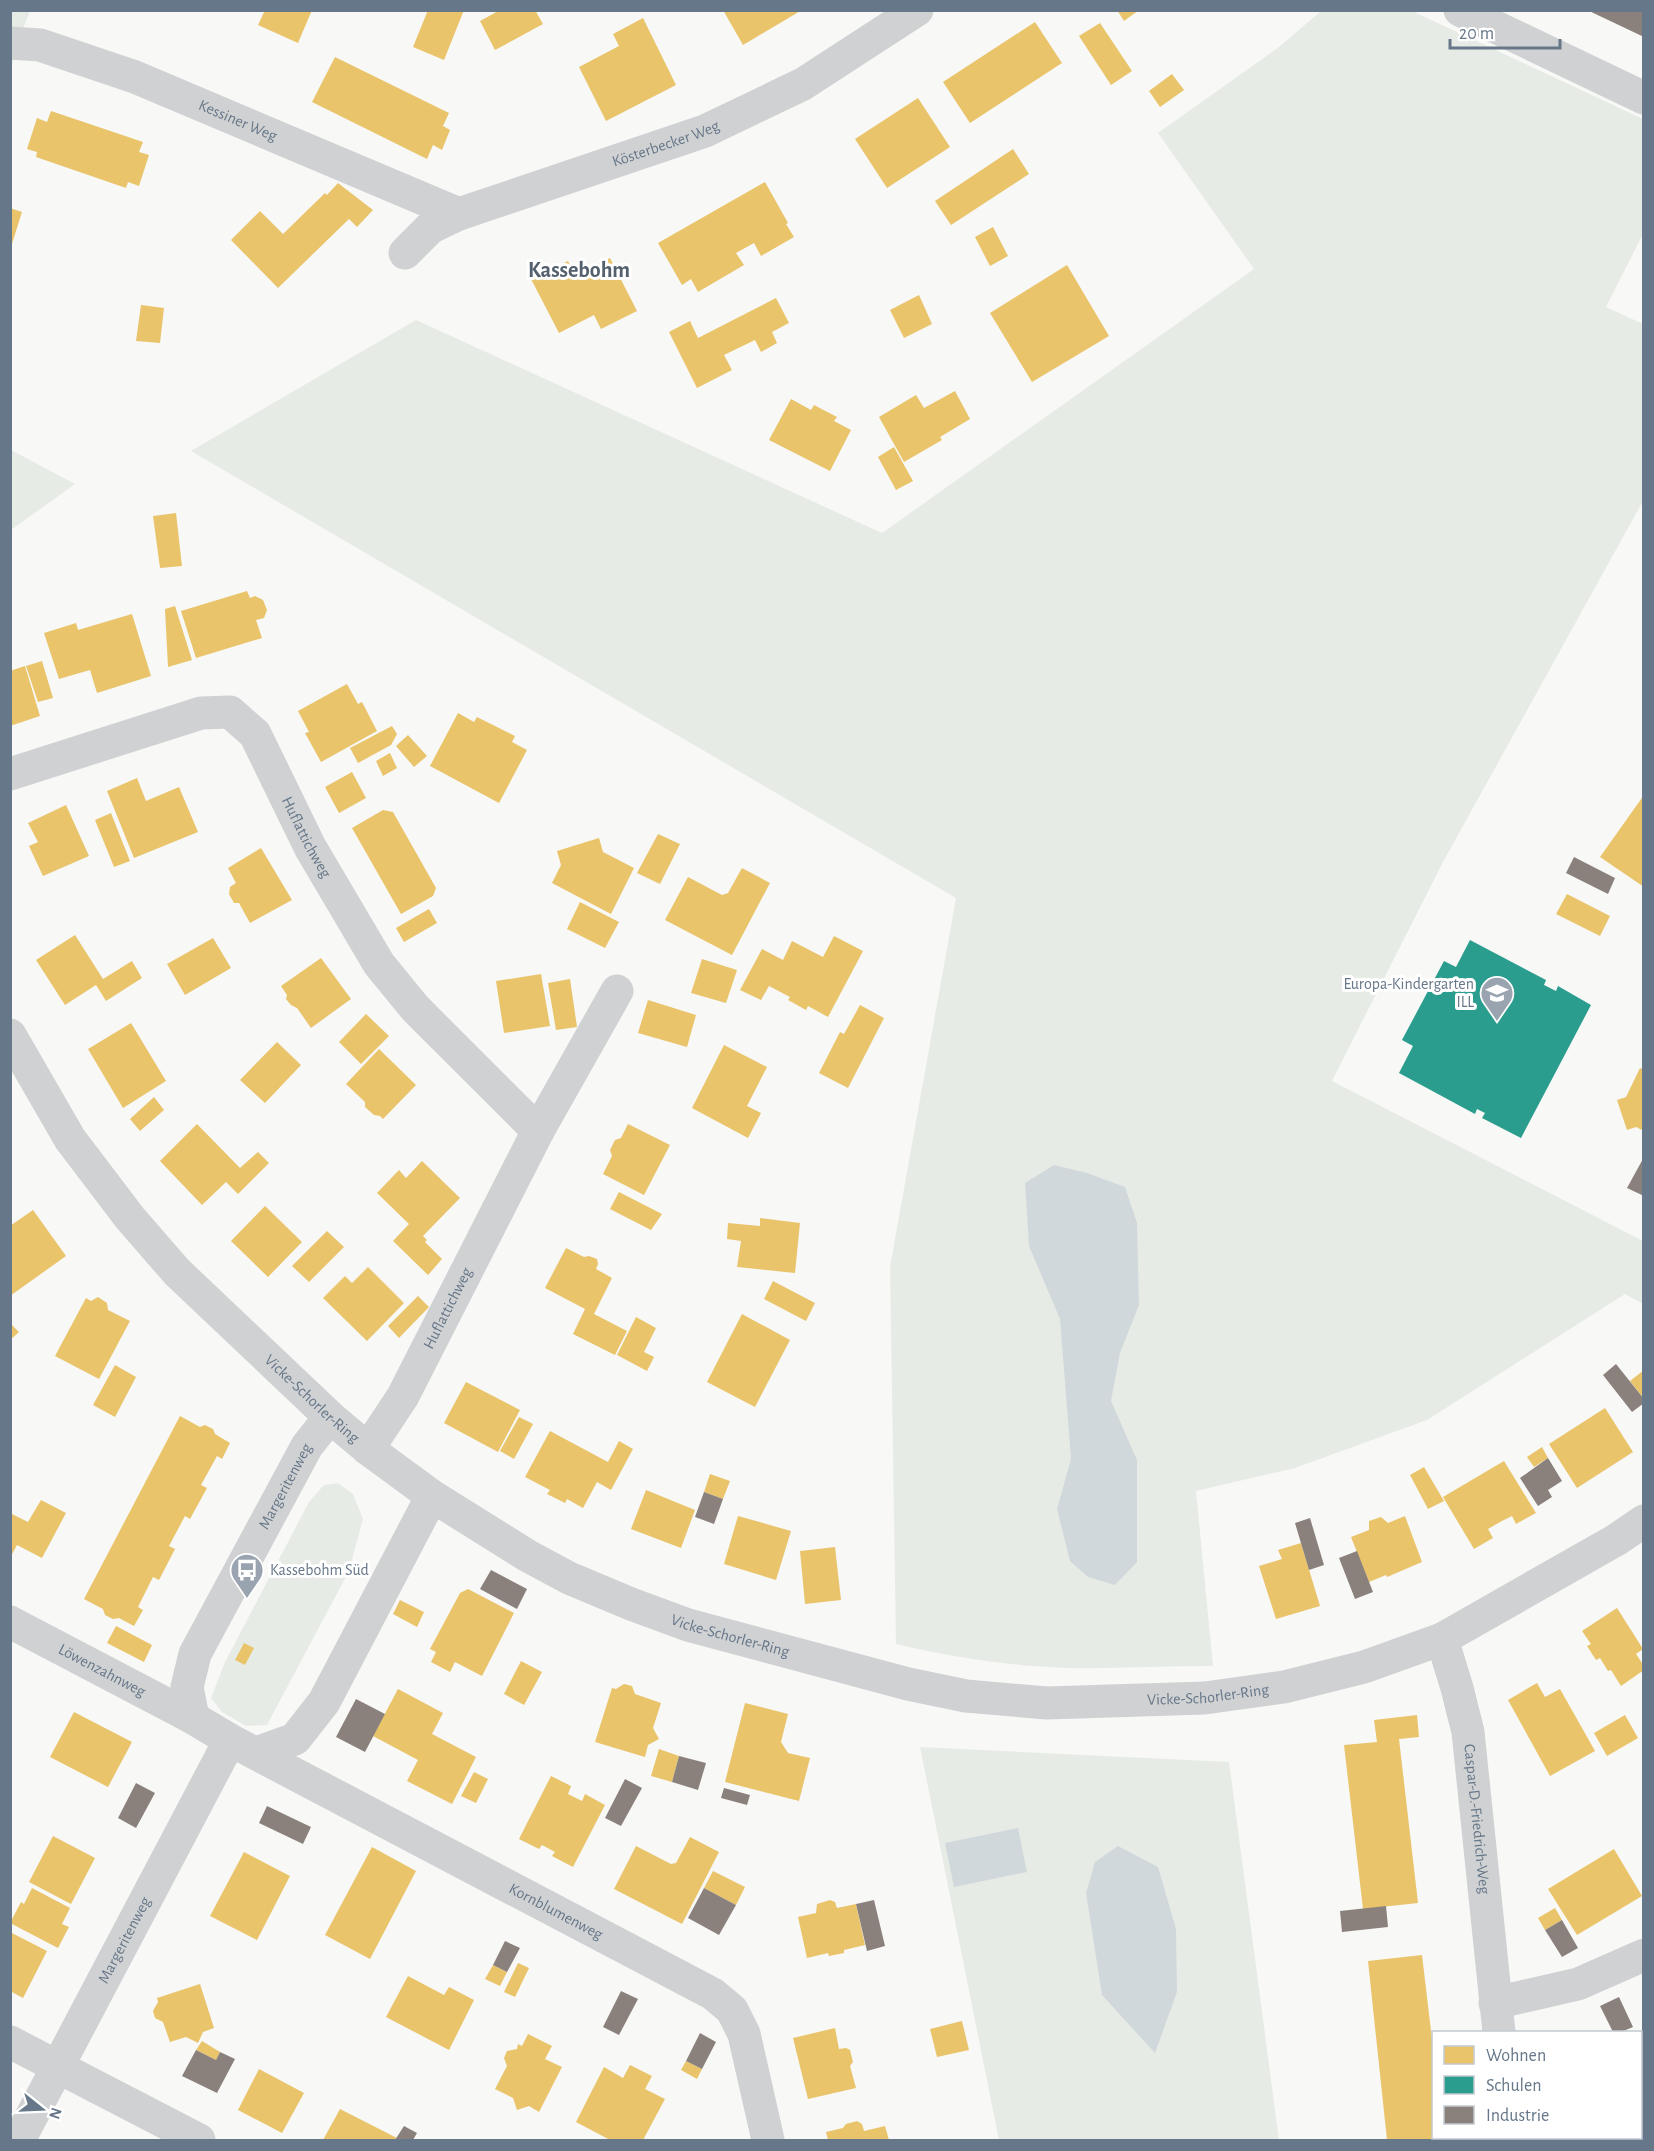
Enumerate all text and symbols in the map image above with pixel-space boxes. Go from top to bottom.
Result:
scale bar [1450,12,1560,50]
text: 20 m [1459,25,1494,43]
street label: Kessiner Weg [196,97,280,144]
street label: Kösterbecker Weg [610,117,722,170]
district label: Kassebohm [528,259,630,281]
street label: Huflattichweg [279,794,334,881]
school or university icon: Europa-Kindergarten ILL [1479,975,1515,1022]
place label: Europa-Kindergarten ILL [1343,976,1474,1010]
street label: Huflattichweg [420,1265,475,1352]
street label: Vicke-Schorler-Ring [261,1351,362,1446]
street label: Margeritenweg [256,1441,315,1532]
bus stop icon: Kassebohm Süd [229,1552,265,1599]
place label: Kassebohm Süd [270,1562,369,1578]
street label: Vicke-Schorler-Ring [669,1611,791,1660]
street label: Löwenzahnweg [56,1641,148,1700]
street label: Vicke-Schorler-Ring [1147,1681,1270,1708]
street label: Caspar-D.-Friedrich-Weg [1461,1743,1493,1895]
street label: Kornblumenweg [506,1880,606,1943]
street label: Margeritenweg [95,1894,154,1986]
legend [1432,2031,1642,2139]
text: Wohnen [1486,2047,1546,2065]
text: Schulen [1486,2077,1542,2095]
north arrow [12,2079,72,2139]
text: N [46,2106,65,2121]
text: Industrie [1486,2107,1549,2125]

